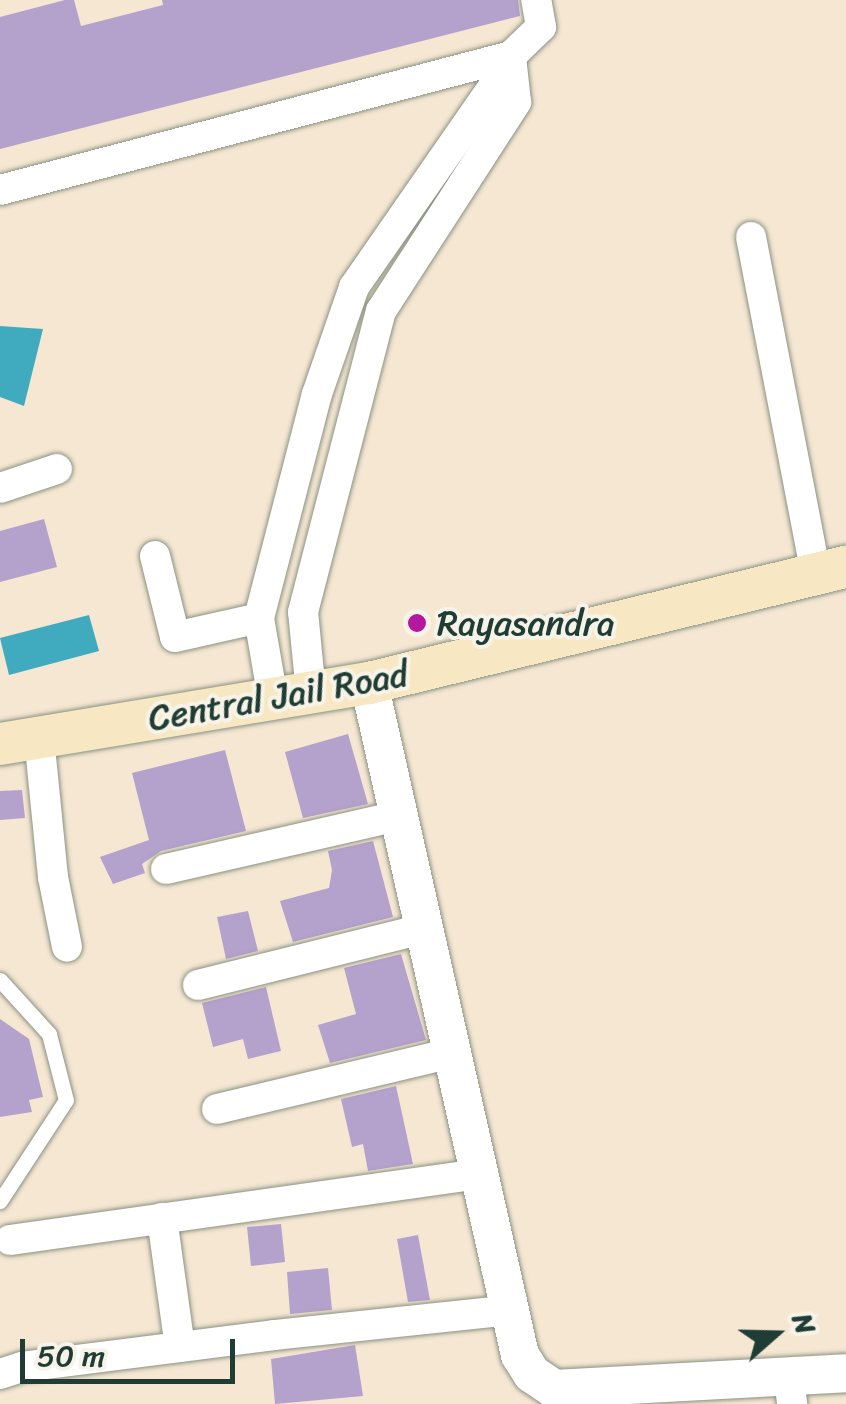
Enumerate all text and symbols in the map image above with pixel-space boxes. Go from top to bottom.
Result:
place label: Rayasandra [437,602,615,644]
marker: Rayasandra [406,612,428,634]
street label: Central Jail Road [145,653,411,739]
north arrow [726,1284,826,1384]
text: N [778,1306,831,1341]
scale bar [25,1319,240,1381]
text: 50 m [37,1329,105,1383]

